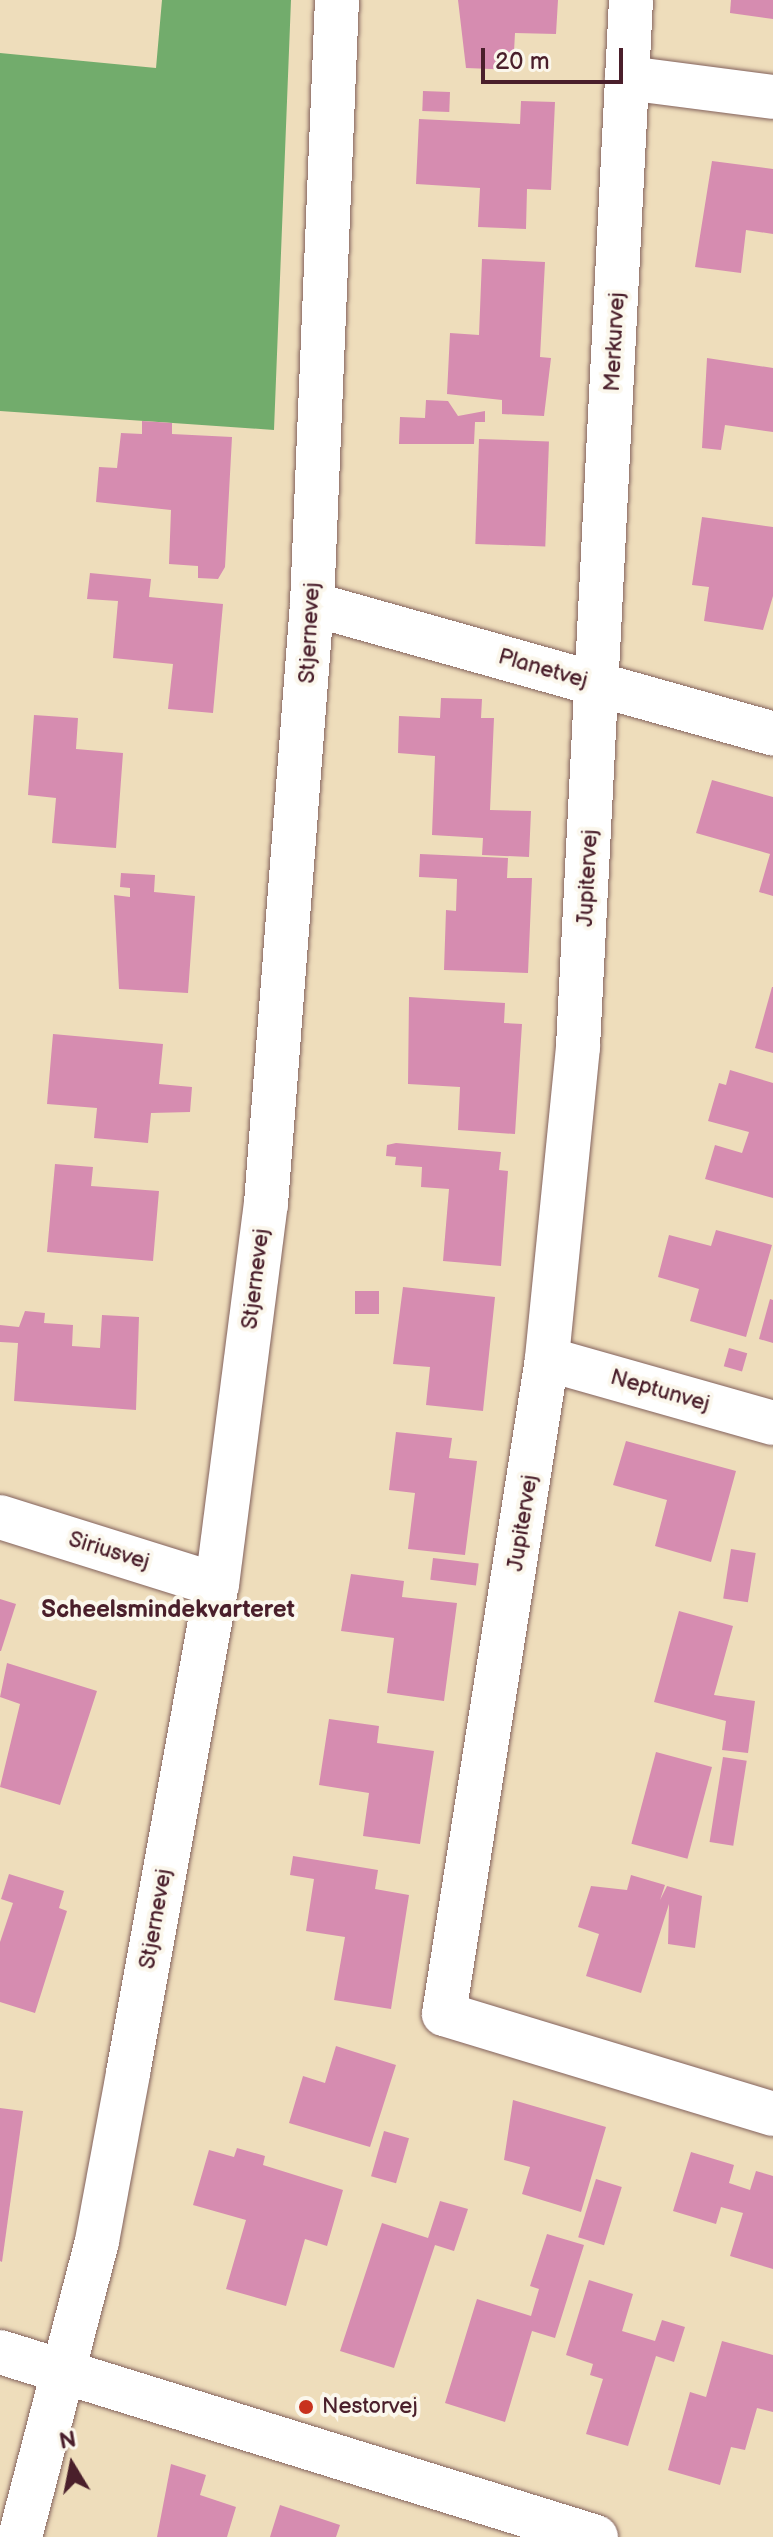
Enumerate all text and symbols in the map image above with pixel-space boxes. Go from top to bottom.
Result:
scale bar [485,32,627,82]
text: 20 m [495,47,550,76]
street label: Merkurvej [599,292,631,392]
street label: Stjernevej [294,582,326,684]
street label: Planetvej [495,644,591,694]
street label: Jupitervej [572,829,604,927]
street label: Stjernevej [237,1227,275,1331]
street label: Neptunvej [607,1364,713,1418]
street label: Jupitervej [502,1473,544,1573]
street label: Siriusvej [65,1526,153,1576]
district label: Scheelsmindekvarteret [41,1596,295,1624]
street label: Stjernevej [134,1867,178,1971]
place label: Nestorvej [322,2394,418,2420]
marker: Nestorvej [297,2398,315,2416]
north arrow [32,2425,112,2505]
text: N [57,2426,78,2456]

